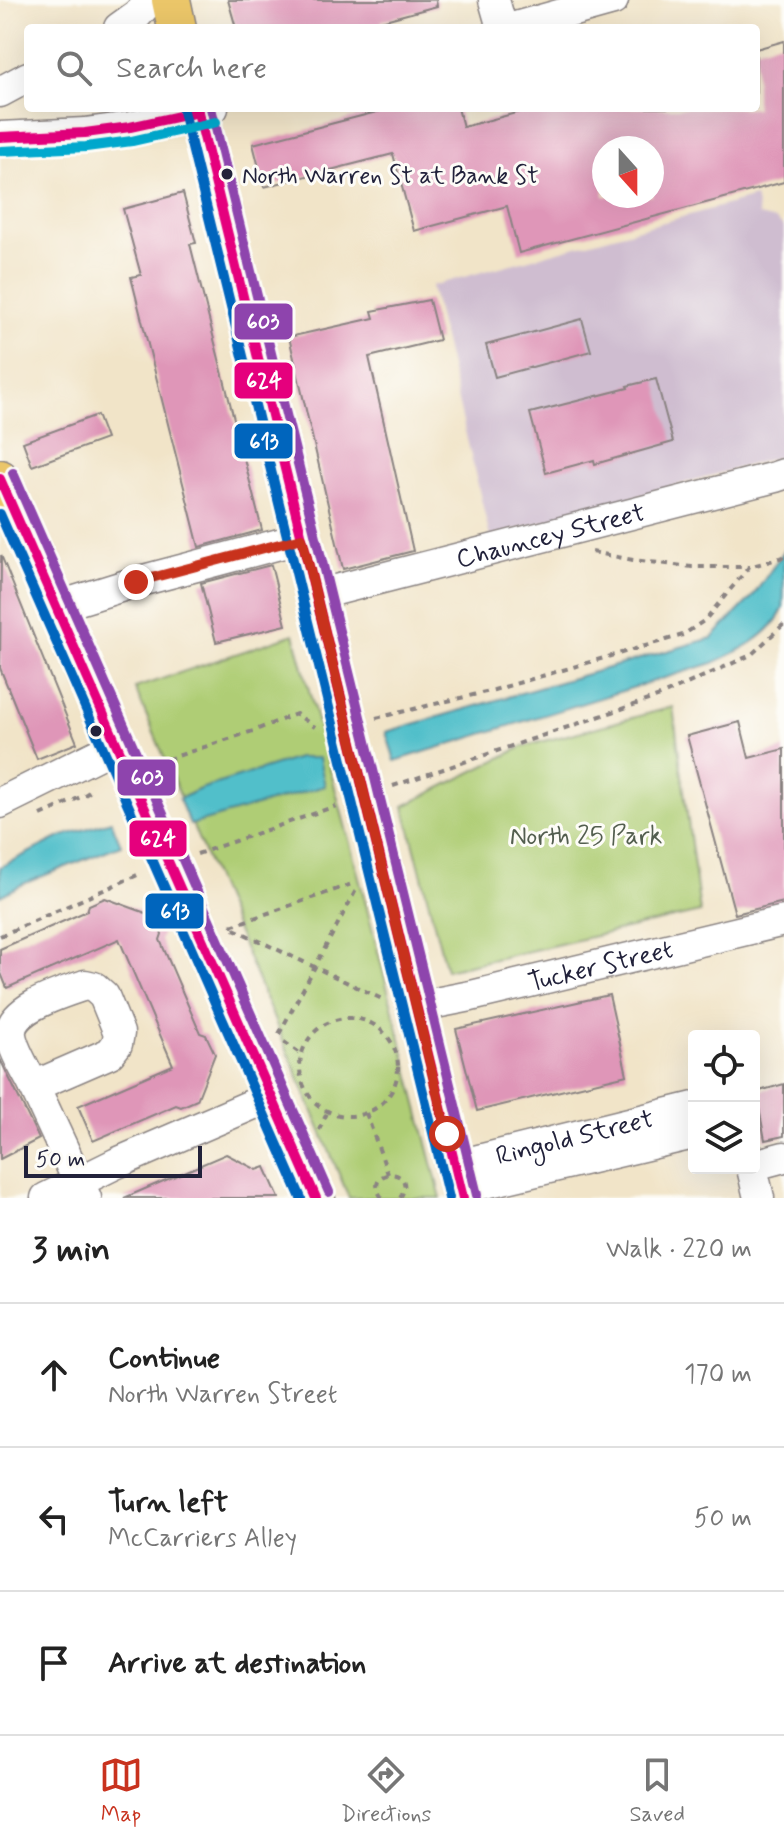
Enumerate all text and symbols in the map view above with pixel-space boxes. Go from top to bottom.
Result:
search box [24,24,760,112]
icon: search [52,46,96,90]
text: Search here [116,49,267,88]
north arrow [592,136,664,208]
place label: North Warren St at Bank St [242,161,539,192]
marker: North Warren St at Bank St [219,166,235,182]
line badge: 603 [233,302,294,341]
text: 603 [247,309,279,337]
line badge: 624 [233,361,294,400]
text: 624 [246,368,282,396]
line badge: 613 [233,422,294,460]
text: 613 [249,429,279,457]
street label: Chauncey Street [453,496,649,577]
route end [118,564,154,600]
unlabelled marker [88,723,104,739]
line badge: 603 [116,758,177,797]
text: 603 [131,765,163,793]
line badge: 624 [128,819,188,858]
park label: North 25 Park [510,820,662,854]
text: 624 [140,826,176,854]
line badge: 613 [144,892,205,930]
text: 613 [160,899,190,927]
street label: Tucker Street [525,933,676,1001]
map controls [688,1030,760,1174]
button: locate [688,1030,760,1102]
button: layers [688,1102,760,1174]
street label: Ringold Street [493,1103,657,1174]
route start [429,1116,465,1152]
scale bar [24,1142,202,1178]
text: 50 m [36,1146,85,1174]
text: 3 min [32,1228,110,1273]
text: Walk · 220 m [606,1233,752,1267]
text: Continue [108,1339,220,1378]
icon: ahead [32,1353,76,1397]
text: 170 m [684,1358,752,1392]
text: North Warren Street [108,1378,338,1412]
text: Turn left [108,1483,228,1522]
icon: left [32,1497,76,1541]
text: 50 m [694,1502,752,1536]
text: McCarriers Alley [108,1522,297,1556]
icon: arrive [32,1641,76,1685]
text: Arrive at destination [108,1644,366,1683]
tab: Map [99,1753,143,1829]
tab: Directions [341,1753,431,1829]
tab: Saved [629,1753,685,1829]

